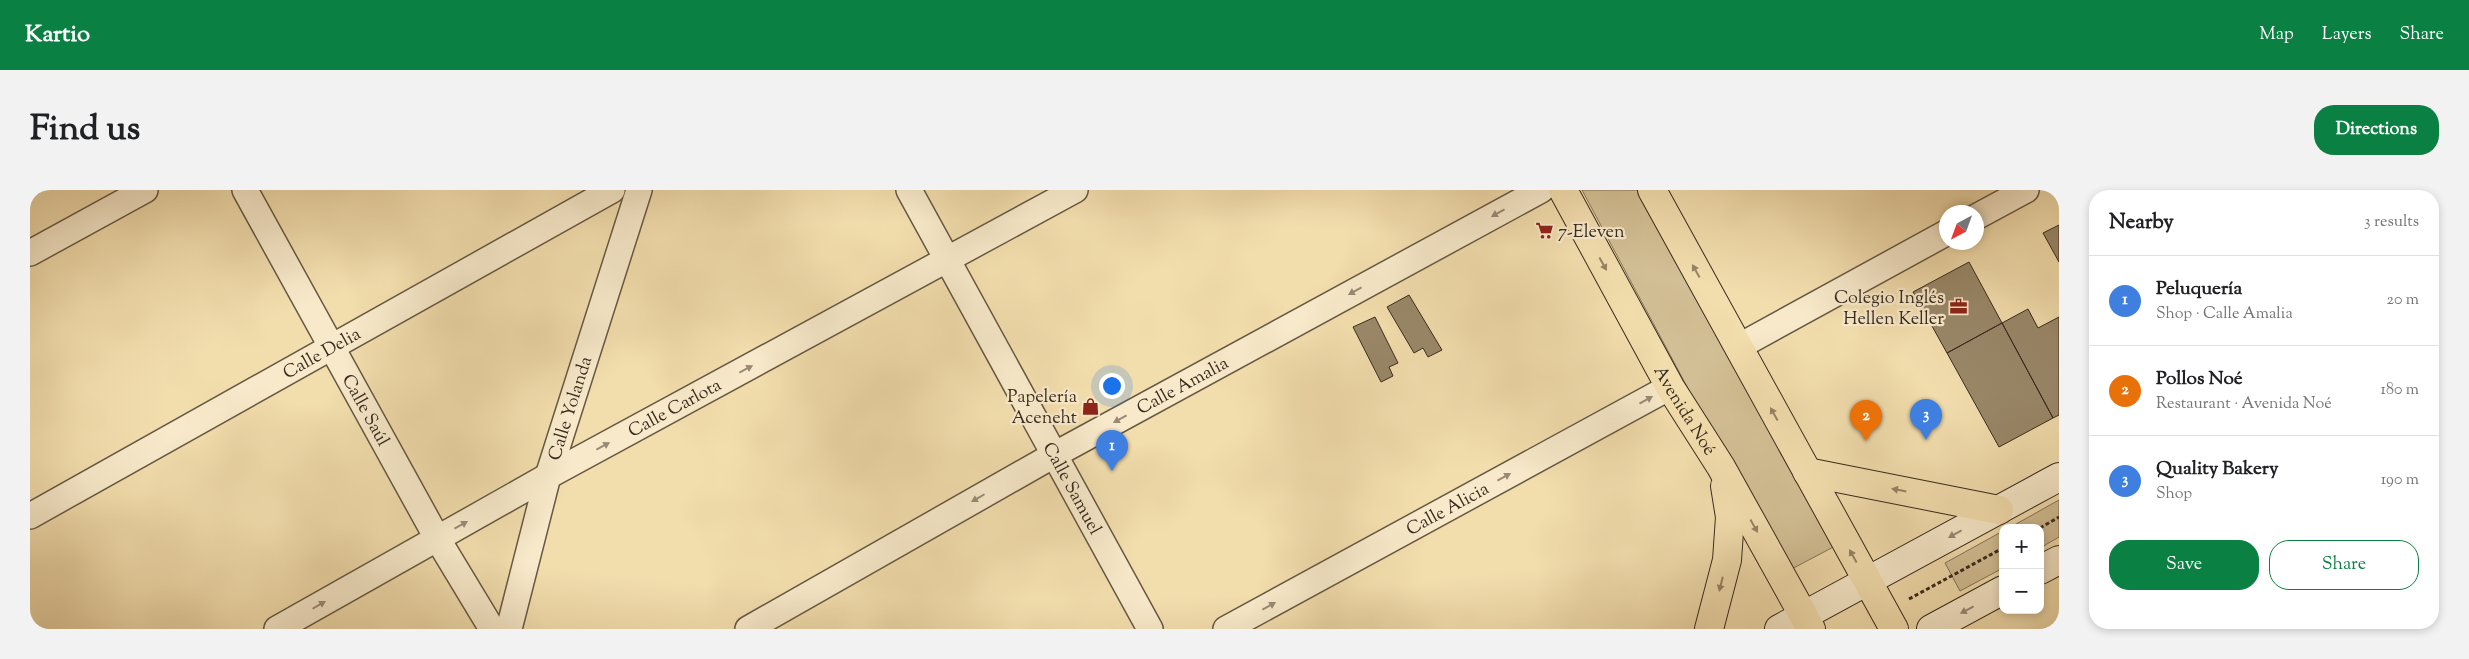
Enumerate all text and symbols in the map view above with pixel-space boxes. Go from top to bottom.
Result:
text: Kartio [25,18,90,52]
text: Map [2259,22,2294,48]
text: Layers [2322,22,2372,48]
text: Share [2400,22,2444,48]
text: Find us [30,105,140,156]
button: Directions [2314,105,2439,155]
north arrow [1939,205,1984,250]
text: Nearby [2109,208,2174,238]
one-way arrow [1491,209,1505,217]
text: 3 results [2364,211,2419,234]
place label: 7-Eleven [1558,220,1625,246]
supermarket icon: 7-Eleven [1534,221,1554,241]
one-way arrow [1599,256,1607,271]
one-way arrow [1692,264,1701,278]
text: Peluquería [2156,276,2242,303]
place label: Colegio Inglés Hellen Keller [1834,286,1944,333]
one-way arrow [1348,287,1362,295]
text: 1 [2122,289,2128,312]
text: 20 m [2386,289,2419,312]
office icon: Colegio Inglés Hellen Keller [1948,297,1968,317]
text: Shop · Calle Amalia [2156,303,2293,326]
street label: Calle Delia [279,322,366,387]
street label: Calle Amalia [1133,351,1234,423]
street label: Calle Yolanda [543,354,600,464]
street label: Avenida Noé [1646,362,1721,461]
one-way arrow [738,365,753,373]
text: Pollos Noé [2156,366,2243,393]
street label: Calle Saúl [334,370,395,452]
street label: Calle Carlota [624,373,727,445]
your location [1099,373,1125,399]
text: 2 [2121,379,2129,402]
text: 180 m [2380,379,2419,402]
place label: Papelería Aceneht [1007,385,1077,432]
text: Restaurant · Avenida Noé [2156,393,2332,416]
one-way arrow [1640,395,1653,404]
shop icon: Papelería Aceneht [1081,396,1101,416]
pin: 3 [1910,399,1942,440]
pin: 2 [1850,400,1882,441]
one-way arrow [1770,407,1779,420]
one-way arrow [1113,415,1127,423]
pin: 1 [1096,430,1128,471]
street label: Calle Samuel [1035,438,1107,540]
one-way arrow [596,442,610,451]
text: Quality Bakery [2156,456,2278,483]
text: 3 [2122,469,2128,492]
text: 190 m [2381,469,2419,492]
one-way arrow [1497,473,1510,482]
street label: Calle Alicia [1402,477,1494,543]
text: Shop [2156,483,2192,506]
one-way arrow [1891,486,1907,494]
one-way arrow [971,494,986,502]
one-way arrow [1749,519,1758,533]
one-way arrow [453,521,468,529]
map controls [1999,524,2044,614]
button: + [1999,524,2044,569]
one-way arrow [1948,530,1962,538]
button: Save [2109,540,2259,590]
button: Share [2269,540,2419,590]
one-way arrow [1849,548,1857,563]
button: − [1999,569,2044,614]
one-way arrow [1717,577,1725,592]
one-way arrow [312,601,327,609]
one-way arrow [1262,601,1275,610]
one-way arrow [1959,606,1974,614]

